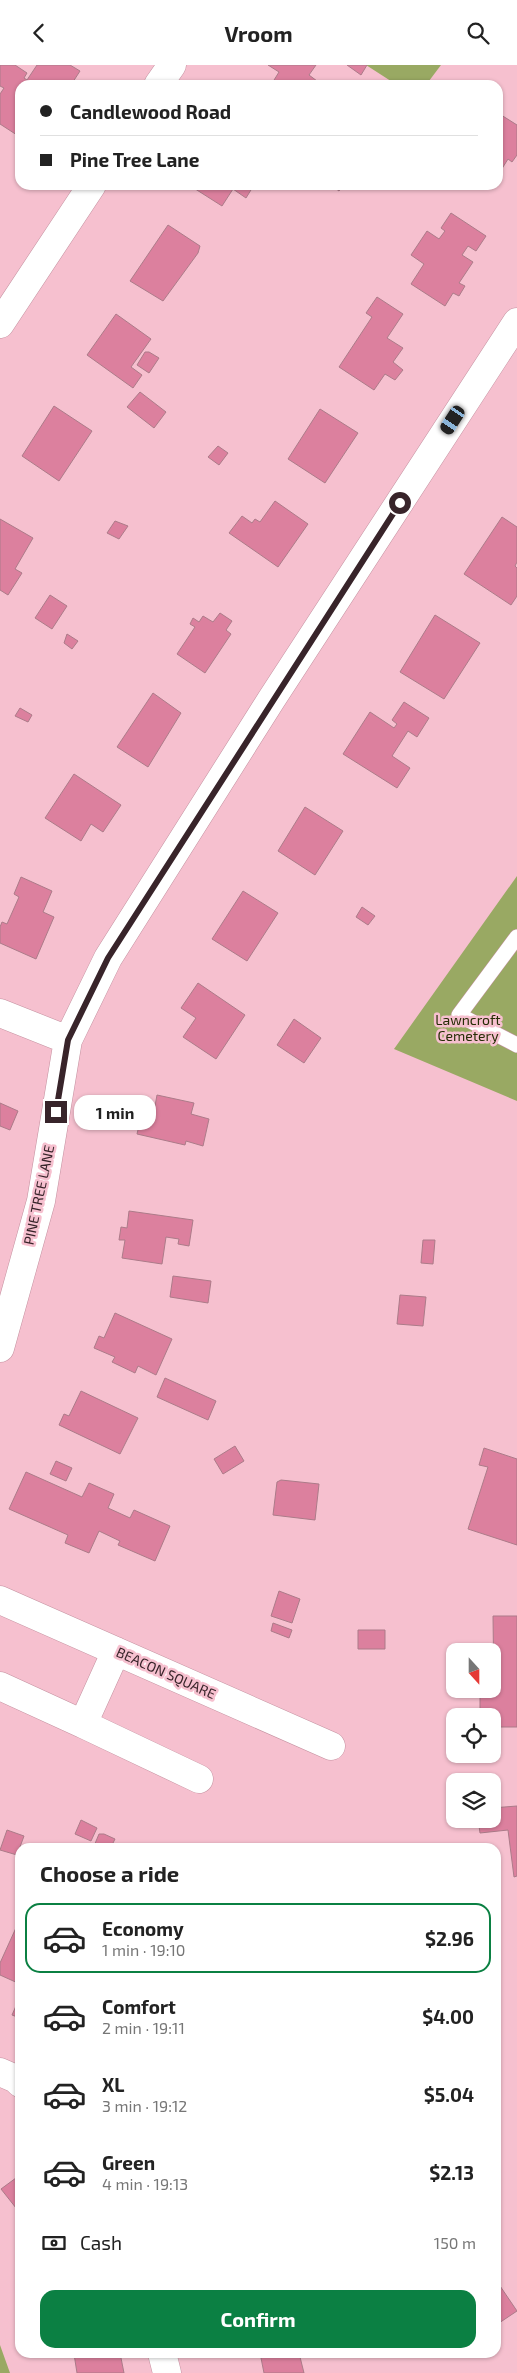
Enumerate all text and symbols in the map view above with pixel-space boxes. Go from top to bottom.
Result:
icon: back [25,19,53,47]
icon: search [464,19,492,47]
text: Vroom [224,20,293,46]
text: Candlewood Road [70,100,231,123]
text: Pine Tree Lane [70,148,199,171]
car [438,403,467,437]
route start [389,492,411,514]
park label: Lawncroft Cemetery [435,1011,501,1044]
callout: 1 min [74,1095,156,1129]
route end [45,1101,67,1123]
text: 1 min [96,1103,134,1122]
street label: PINE TREE LANE [20,1143,57,1246]
street label: BEACON SQUARE [114,1643,219,1702]
north arrow [446,1643,501,1697]
map controls [446,1643,501,1828]
button: locate [446,1708,501,1763]
button: layers [446,1773,501,1828]
text: Choose a ride [40,1860,179,1886]
icon: car [42,1916,87,1961]
text: Economy [102,1917,184,1940]
text: $2.96 [425,1927,474,1950]
text: 1 min · 19:10 [102,1940,185,1959]
icon: car [42,1994,87,2039]
text: Comfort [102,1995,176,2018]
text: $4.00 [422,2005,474,2028]
text: 2 min · 19:11 [102,2018,185,2037]
icon: car [42,2072,87,2117]
text: XL [102,2073,124,2096]
text: $5.04 [424,2083,474,2106]
text: 3 min · 19:12 [102,2096,187,2115]
icon: car [42,2150,87,2195]
text: Green [102,2151,155,2174]
text: $2.13 [429,2161,474,2184]
text: 4 min · 19:13 [102,2174,188,2193]
icon: cash [40,2229,68,2257]
text: Cash [80,2231,122,2254]
text: 150 m [434,2233,476,2252]
button: Confirm [40,2290,476,2348]

